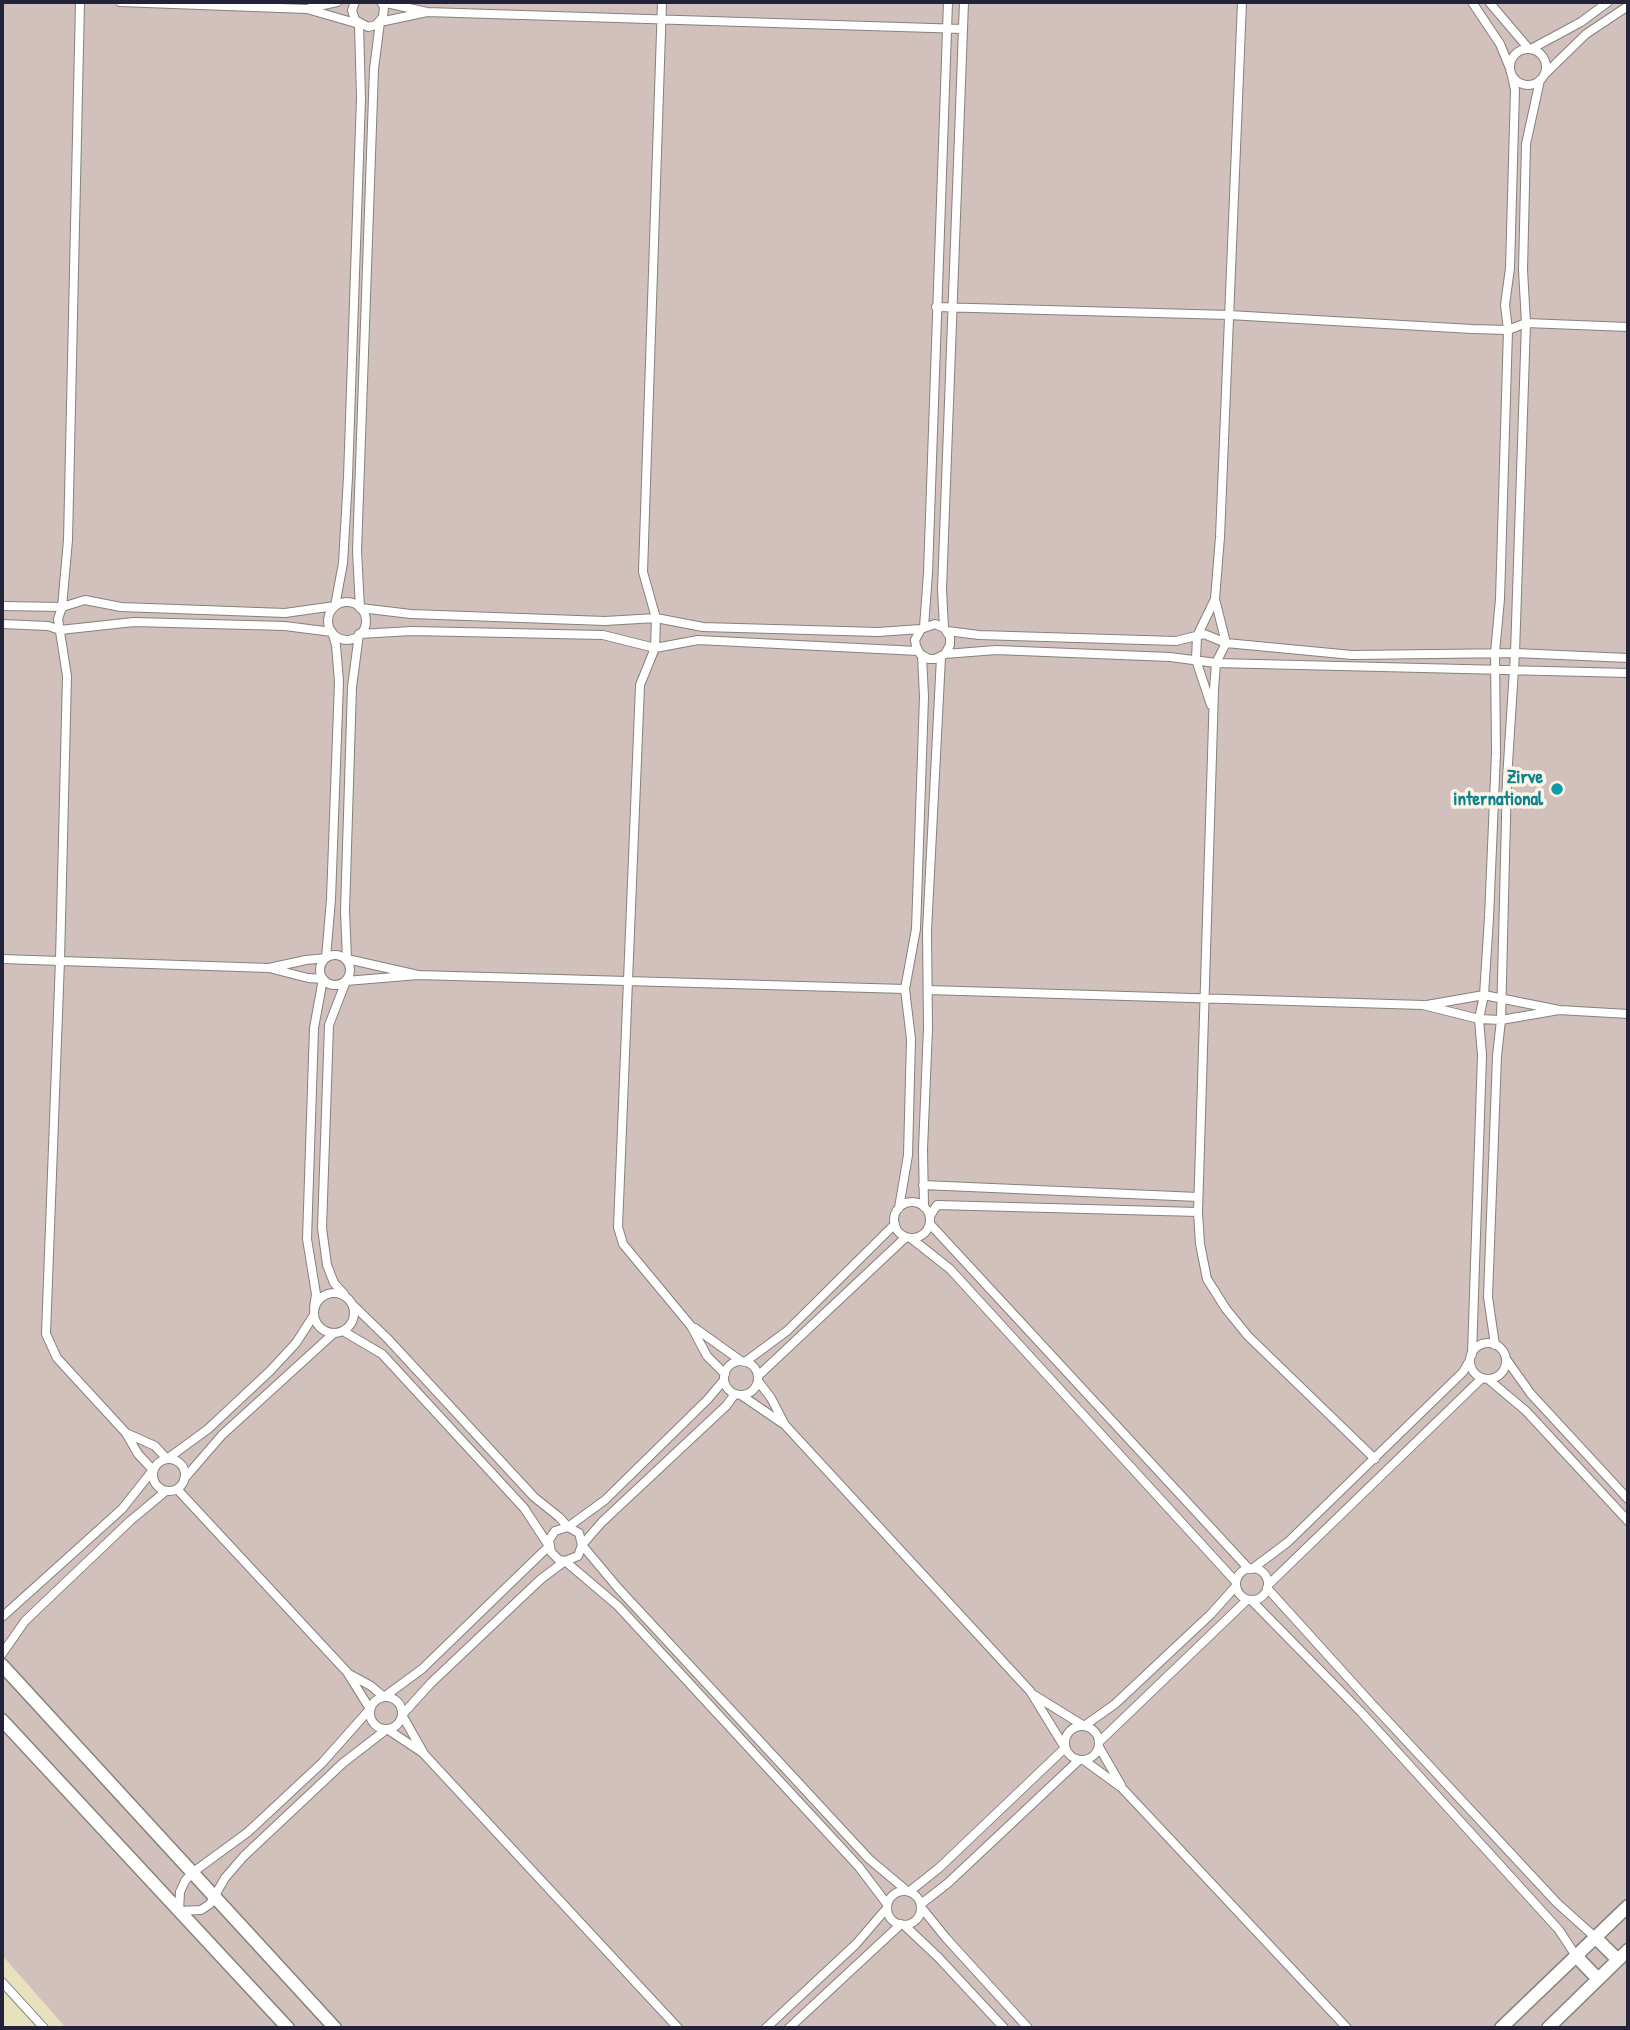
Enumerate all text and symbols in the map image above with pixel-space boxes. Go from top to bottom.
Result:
place label: Zirve international [1453,767,1543,811]
marker: Zirve international [1549,781,1565,797]

